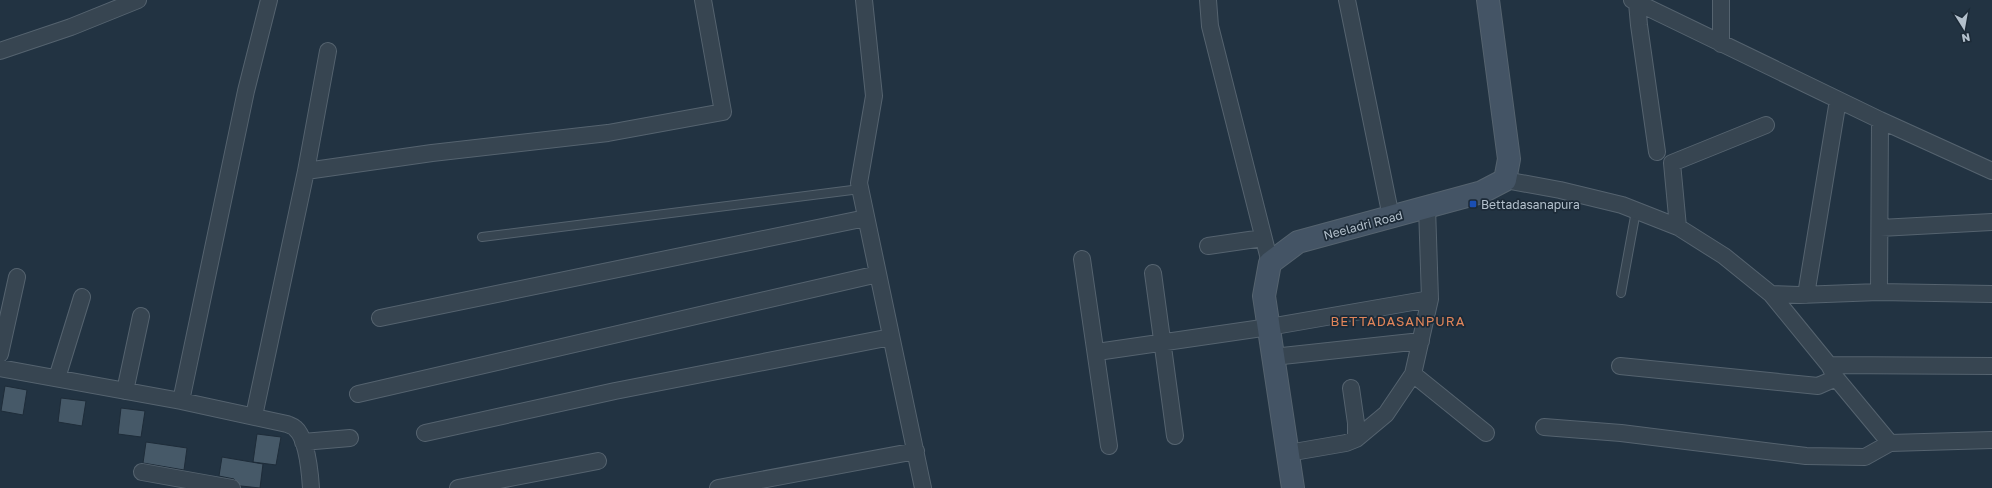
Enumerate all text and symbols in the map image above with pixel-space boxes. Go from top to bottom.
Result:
north arrow [1944,8,1984,48]
text: N [1961,31,1971,45]
place label: Bettadasanapura [1481,197,1580,212]
marker: Bettadasanapura [1468,199,1478,209]
street label: Neeladri Road [1322,207,1404,243]
district label: BETTADASANPURA [1331,313,1465,329]

